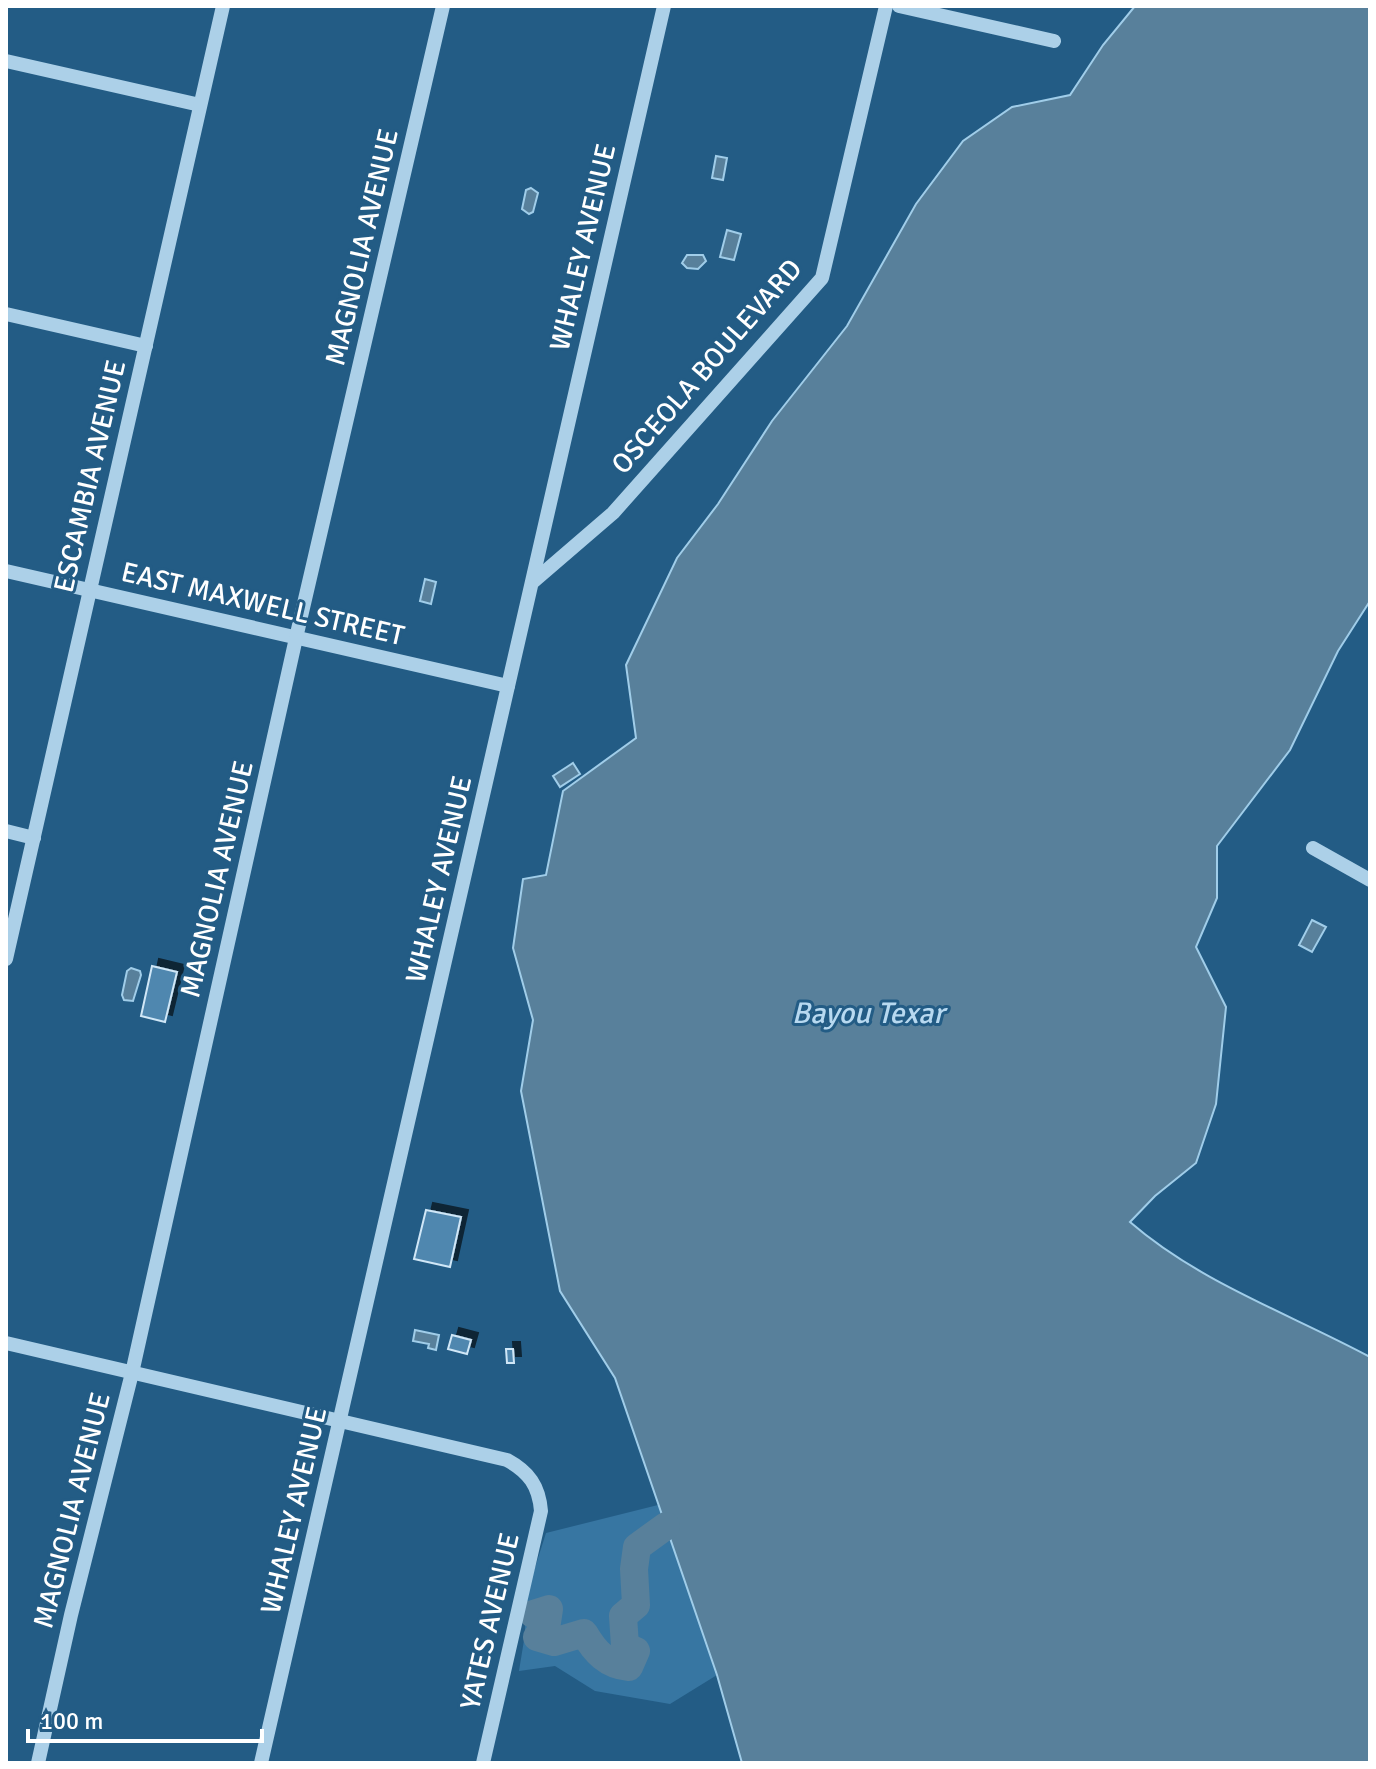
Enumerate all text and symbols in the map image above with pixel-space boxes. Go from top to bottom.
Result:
street label: MAGNOLIA AVENUE [318,126,406,369]
street label: WHALEY AVENUE [543,140,623,354]
street label: OSCEOLA BOULEVARD [604,252,809,481]
street label: ESCAMBIA AVENUE [47,357,133,596]
street label: EAST MAXWELL STREET [118,555,408,653]
street label: MAGNOLIA AVENUE [173,758,261,1001]
street label: WHALEY AVENUE [399,772,479,986]
water label: Bayou Texar [792,995,948,1032]
street label: MAGNOLIA AVENUE [26,1389,118,1632]
street label: WHALEY AVENUE [254,1403,334,1617]
street label: YATES AVENUE [453,1529,527,1713]
scale bar [28,1693,262,1743]
text: 100 m [40,1706,103,1736]

